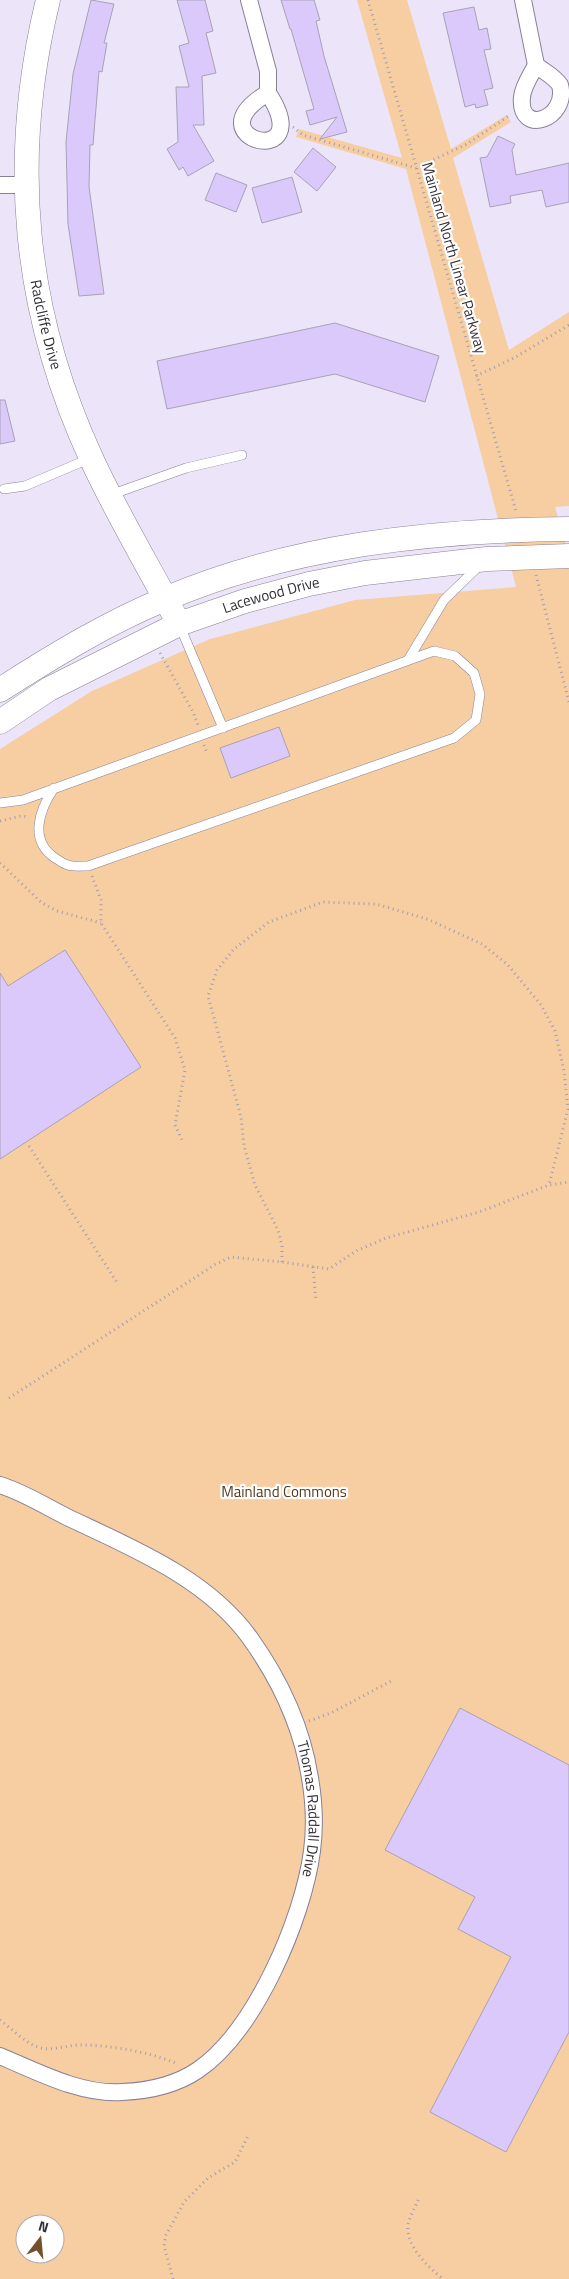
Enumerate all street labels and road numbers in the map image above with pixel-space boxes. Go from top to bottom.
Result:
street label: Mainland North Linear Parkway [416,159,493,356]
street label: Radcliffe Drive [25,278,68,372]
street label: Lacewood Drive [219,570,321,619]
street label: Thomas Raddall Drive [291,1738,326,1880]

